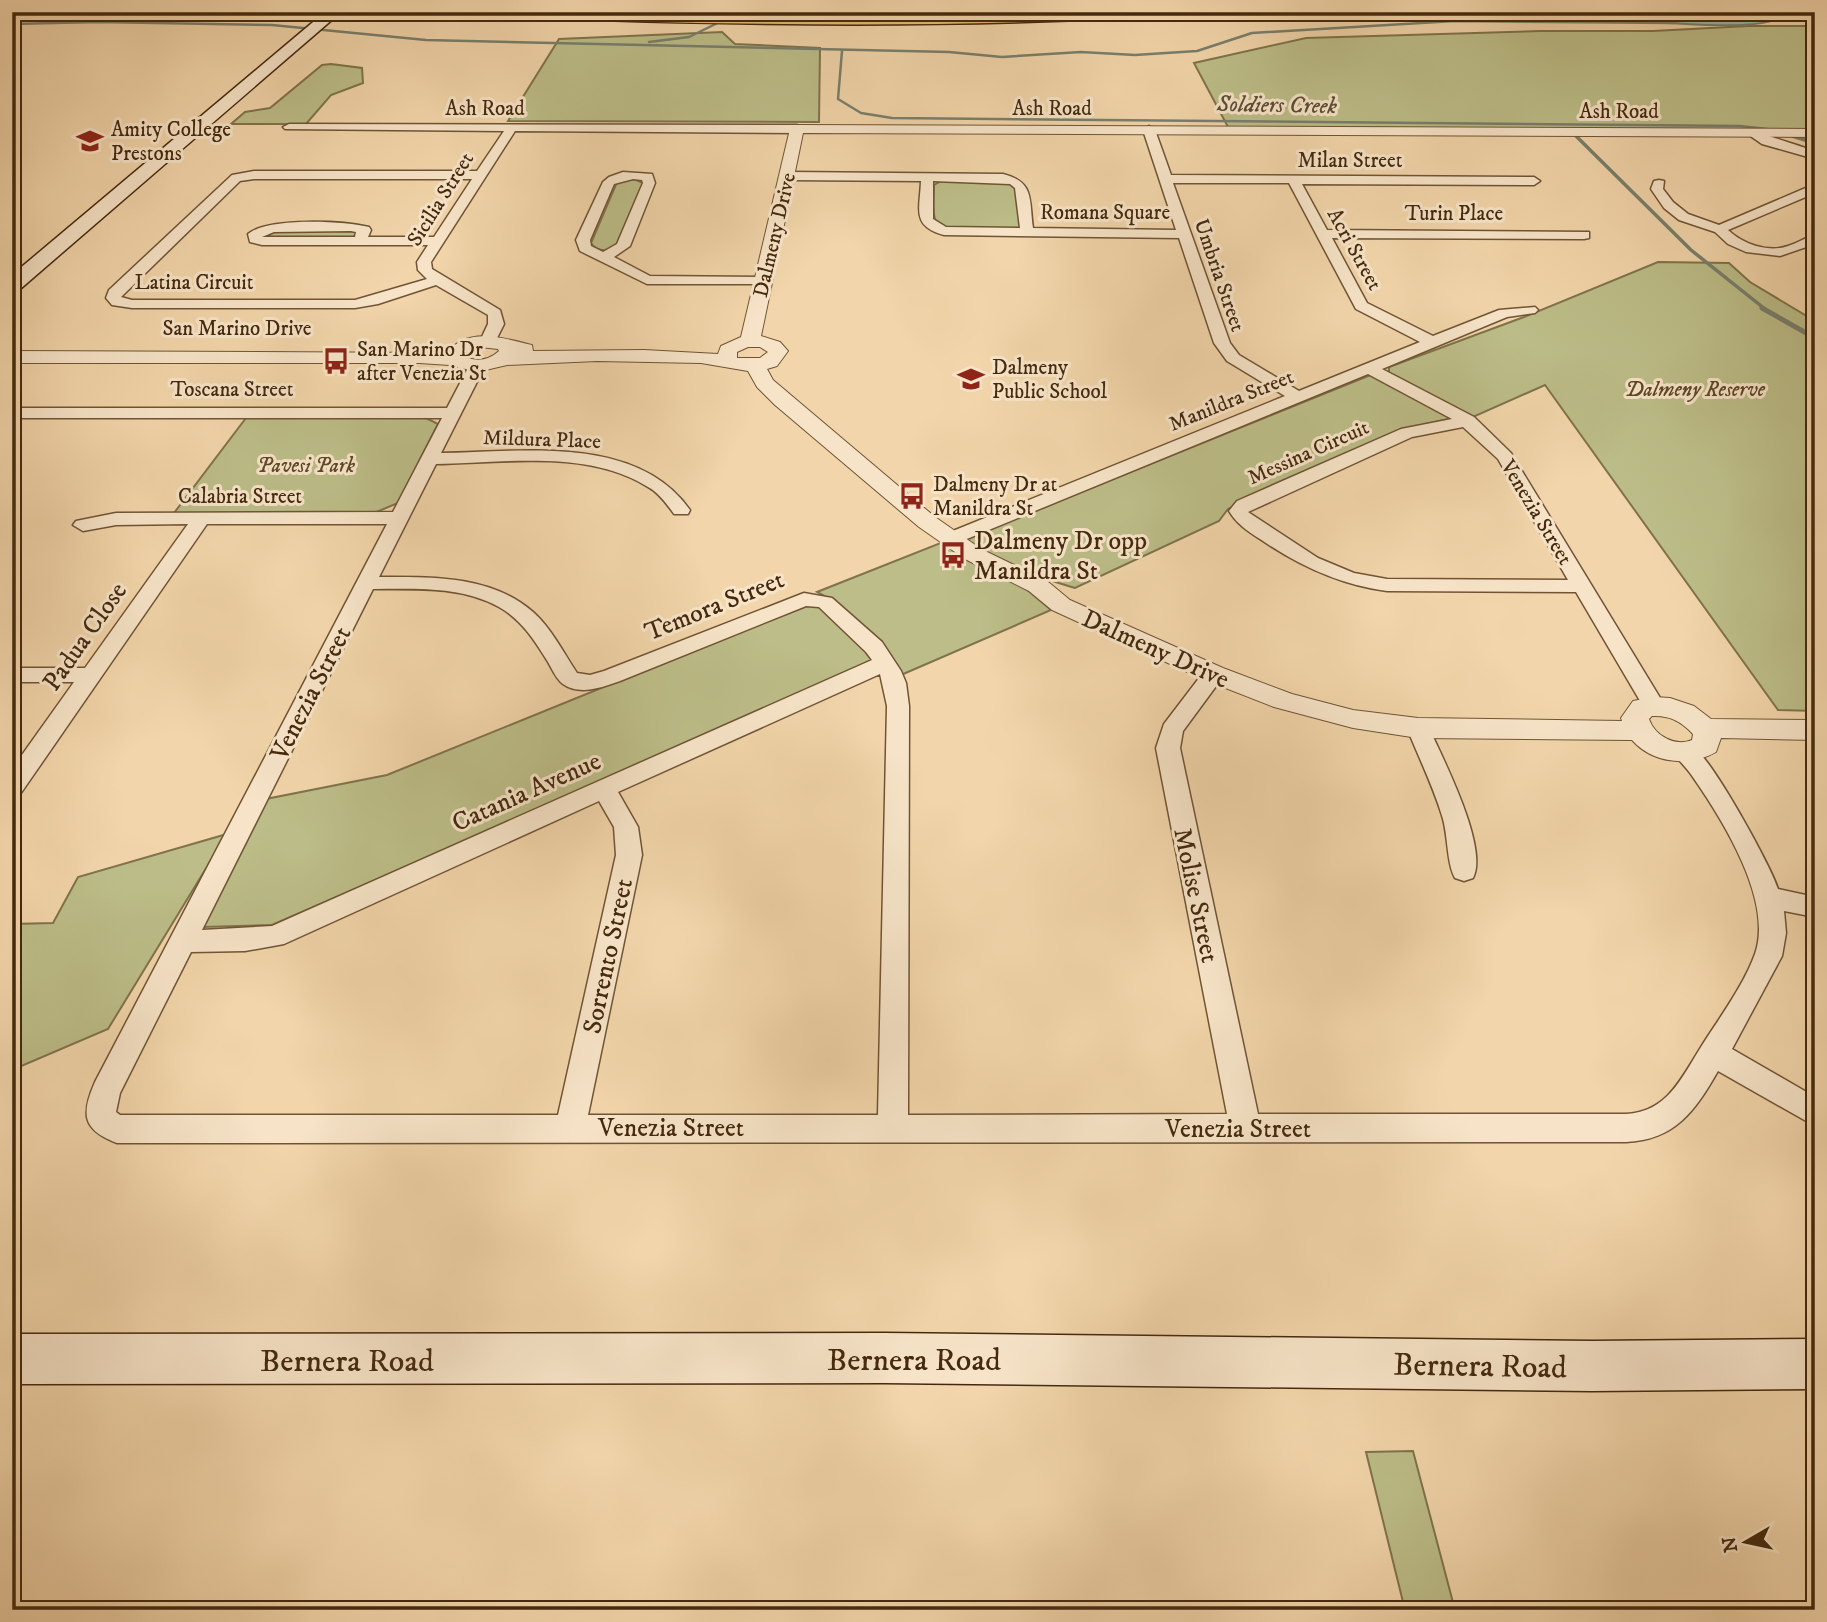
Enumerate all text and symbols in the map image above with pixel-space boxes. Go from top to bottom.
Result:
water label: Soldiers Creek [1216,90,1338,121]
street label: Ash Road [445,96,525,122]
street label: Ash Road [1012,96,1092,122]
street label: Ash Road [1579,99,1659,125]
place label: Amity College Prestons [111,117,231,167]
school or university icon: Amity College Prestons [75,126,105,156]
street label: Sicilia Street [402,148,480,251]
street label: Milan Street [1298,148,1403,174]
street label: Dalmeny Drive [748,170,802,300]
street label: Romana Square [1040,200,1170,226]
street label: Turin Place [1405,201,1503,227]
street label: Acri Street [1321,204,1387,295]
street label: Umbria Street [1188,216,1251,335]
street label: Latina Circuit [135,270,254,296]
street label: San Marino Drive [162,316,312,342]
place label: San Marino Dr after Venezia St [357,337,487,387]
bus stop icon: San Marino Dr after Venezia St [321,346,351,376]
place label: Dalmeny Public School [992,355,1108,405]
school or university icon: Dalmeny Public School [956,364,986,394]
street label: Manildra Street [1165,364,1298,438]
street label: Toscana Street [171,377,294,403]
park label: Dalmeny Reserve [1625,377,1766,403]
street label: Messina Circuit [1244,415,1373,491]
street label: Mildura Place [483,425,602,455]
park label: Pavesi Park [257,453,355,479]
street label: Venezia Street [1494,454,1578,570]
place label: Dalmeny Dr at Manildra St [933,472,1057,522]
bus stop icon: Dalmeny Dr at Manildra St [897,481,927,511]
street label: Calabria Street [178,484,302,510]
place label: Dalmeny Dr opp Manildra St [974,525,1147,588]
bus stop icon: Dalmeny Dr opp Manildra St [938,540,968,570]
street label: Temora Street [640,563,789,649]
street label: Padua Close [36,576,135,698]
street label: Dalmeny Drive [1077,602,1234,697]
street label: Venezia Street [263,621,359,767]
street label: Catania Avenue [447,745,606,840]
street label: Molise Street [1165,825,1226,966]
street label: Sorrento Street [576,876,641,1037]
street label: Venezia Street [597,1112,744,1145]
street label: Venezia Street [1164,1113,1311,1146]
street label: Bernera Road [827,1341,1001,1381]
street label: Bernera Road [260,1342,434,1382]
street label: Bernera Road [1393,1345,1567,1389]
north arrow [1712,1506,1782,1576]
text: N [1718,1535,1743,1554]

